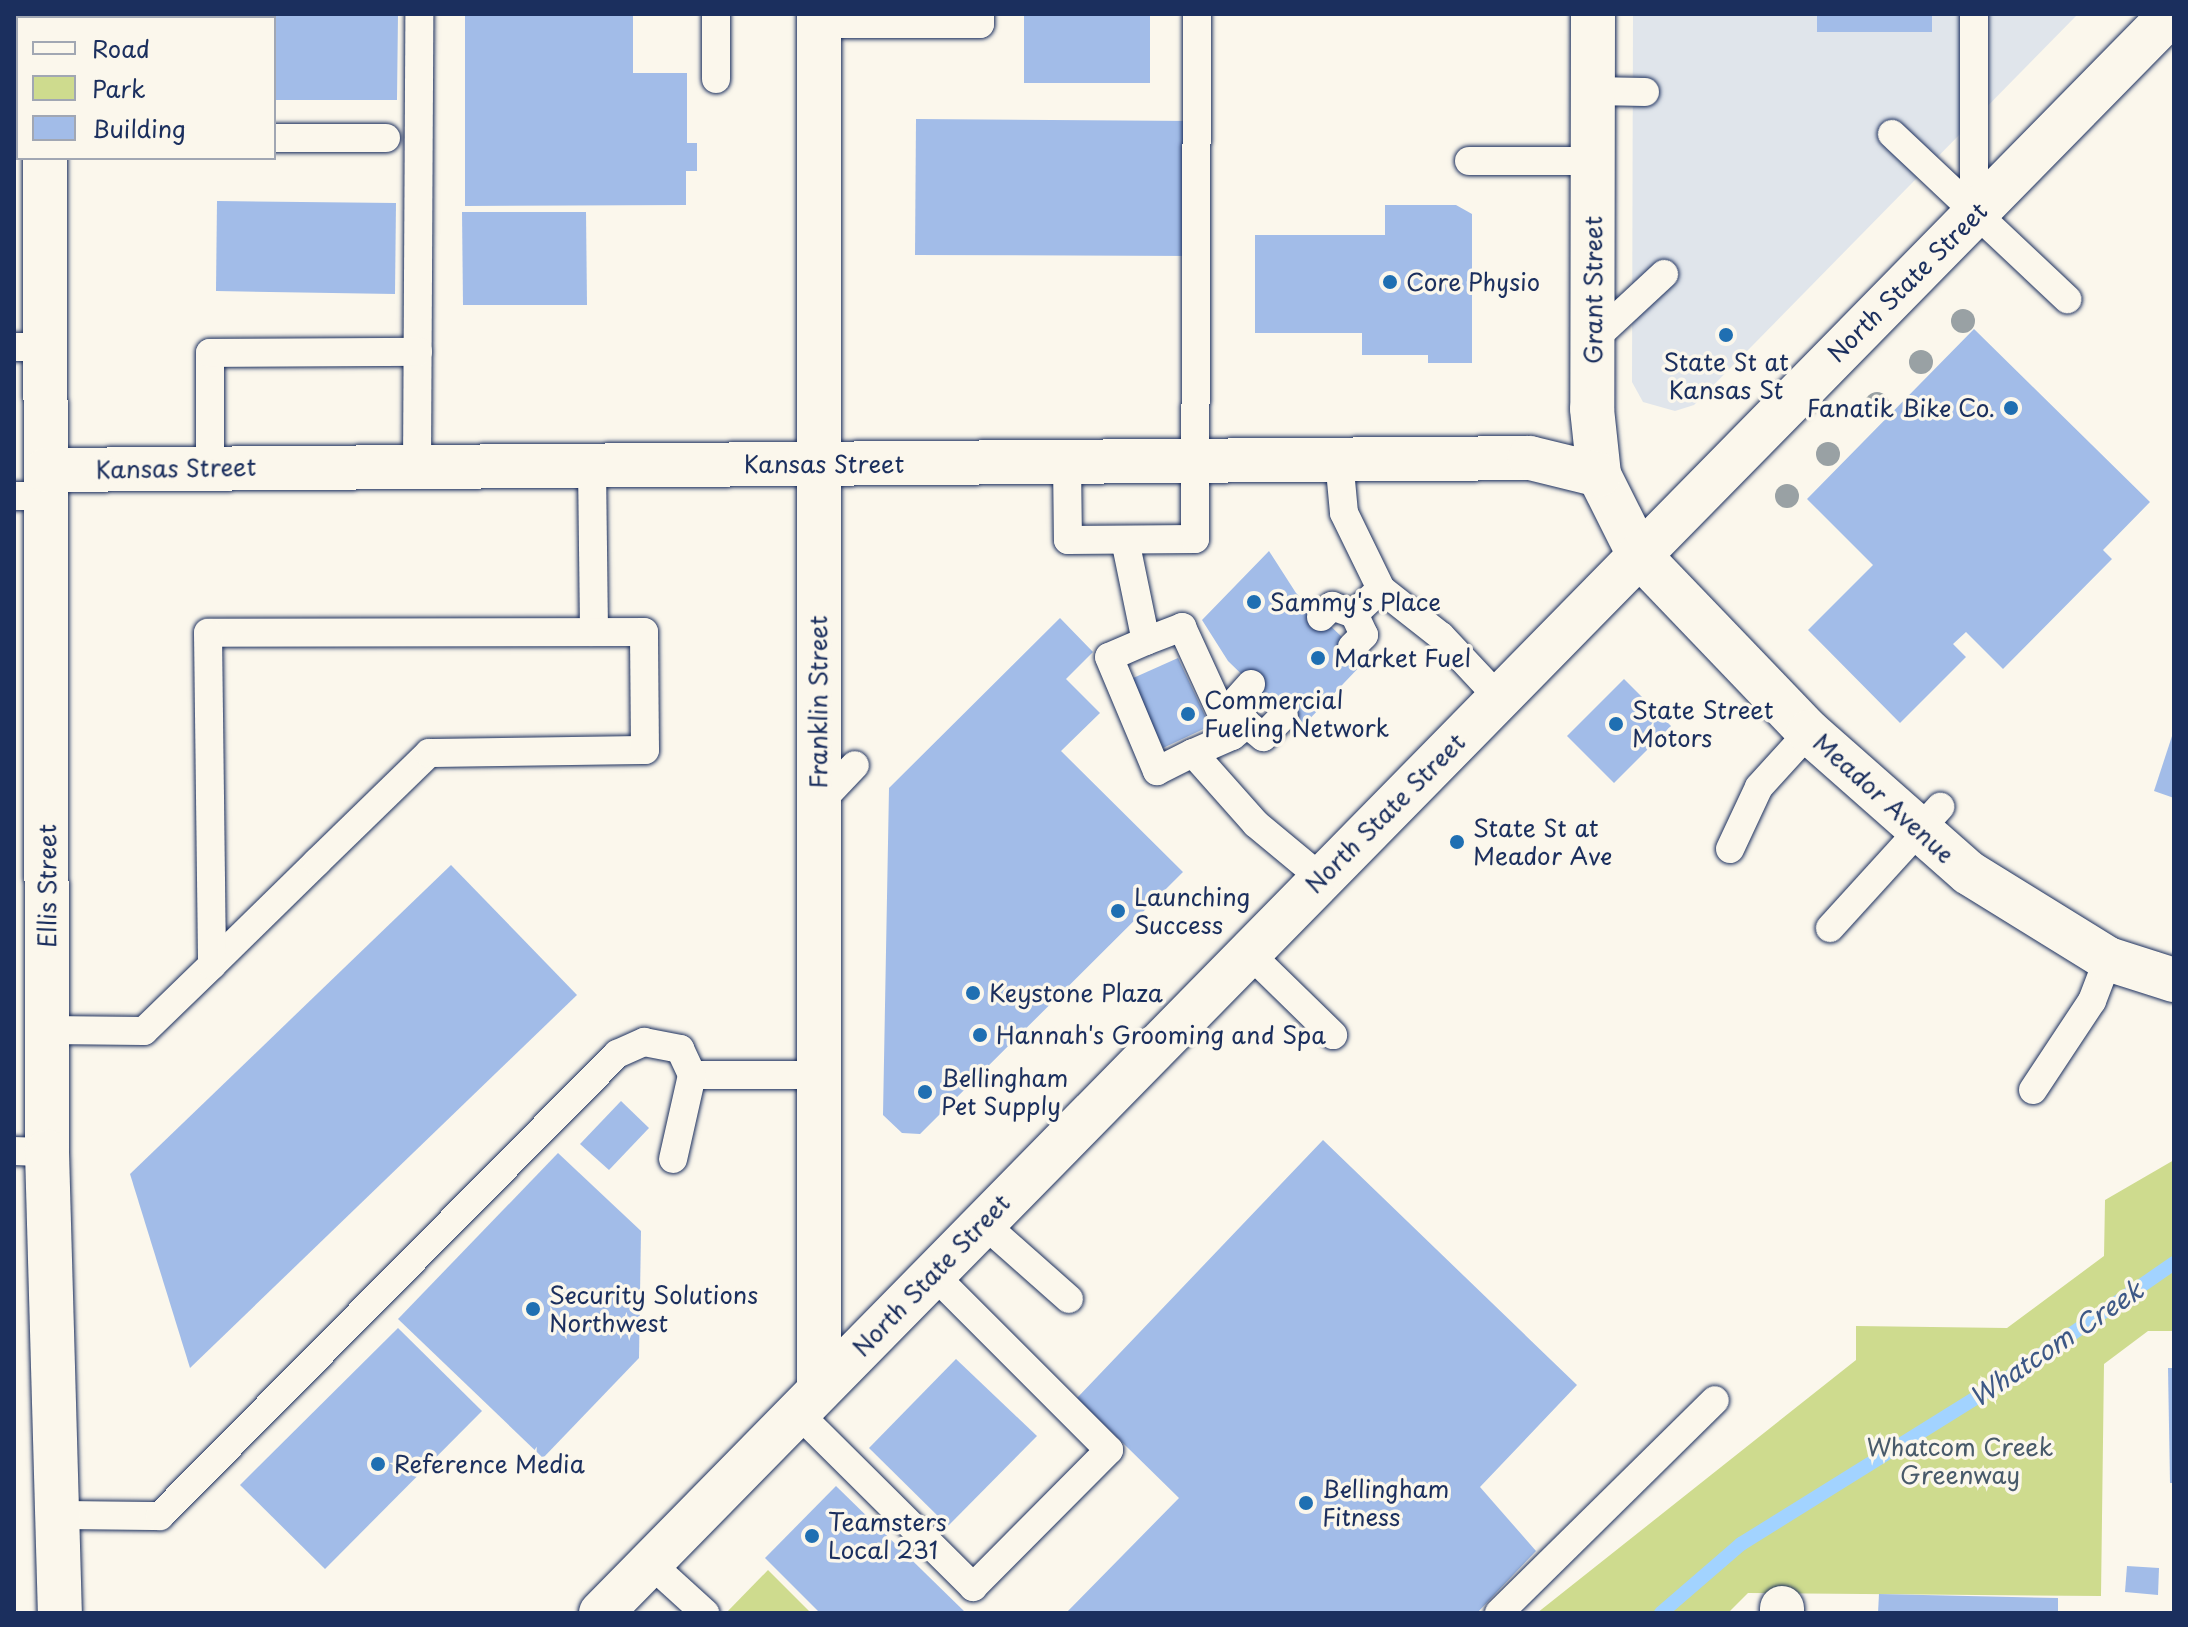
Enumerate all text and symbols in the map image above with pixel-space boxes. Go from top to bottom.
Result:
legend [16,16,276,160]
text: Road [92,30,150,66]
text: Park [92,70,146,106]
text: Building [92,110,186,146]
street label: North State Street [1820,195,1994,369]
street label: Grant Street [1579,216,1607,364]
place label: Core Physio [1406,268,1541,296]
marker: Core Physio [1381,273,1399,291]
marker: State St at Kansas St [1717,326,1735,344]
place label: State St at Kansas St [1663,348,1789,404]
place label: Fanatik Bike Co. [1803,394,1995,422]
marker: Fanatik Bike Co. [2002,399,2020,417]
street label: Kansas Street [743,450,905,478]
street label: Kansas Street [95,452,257,484]
place label: Sammy's Place [1270,588,1442,616]
marker: Sammy's Place [1245,593,1263,611]
street label: Franklin Street [804,615,832,789]
place label: Market Fuel [1334,644,1473,672]
marker: Market Fuel [1309,649,1327,667]
place label: Commercial Fueling Network [1204,686,1392,742]
place label: State Street Motors [1632,696,1773,752]
marker: Commercial Fueling Network [1179,705,1197,723]
marker: State Street Motors [1607,715,1625,733]
street label: North State Street [1298,726,1472,900]
street label: Meador Avenue [1808,728,1960,868]
place label: State St at Meador Ave [1473,814,1612,870]
street label: Ellis Street [33,823,61,949]
marker: State St at Meador Ave [1448,833,1466,851]
place label: Launching Success [1134,883,1250,939]
marker: Launching Success [1109,902,1127,920]
place label: Keystone Plaza [989,979,1163,1007]
marker: Keystone Plaza [964,984,982,1002]
place label: Hannah's Grooming and Spa [996,1021,1327,1049]
marker: Hannah's Grooming and Spa [971,1026,989,1044]
place label: Bellingham Pet Supply [941,1064,1068,1120]
marker: Bellingham Pet Supply [916,1083,934,1101]
street label: North State Street [846,1187,1016,1363]
water label: Whatcom Creek [1964,1274,2148,1412]
place label: Security Solutions Northwest [549,1281,758,1337]
marker: Security Solutions Northwest [524,1300,542,1318]
park label: Whatcom Creek Greenway [1867,1433,2053,1489]
place label: Reference Media [394,1450,586,1478]
marker: Reference Media [369,1455,387,1473]
place label: Bellingham Fitness [1322,1475,1449,1531]
marker: Bellingham Fitness [1297,1494,1315,1512]
place label: Teamsters Local 231 [828,1508,947,1564]
marker: Teamsters Local 231 [803,1527,821,1545]

